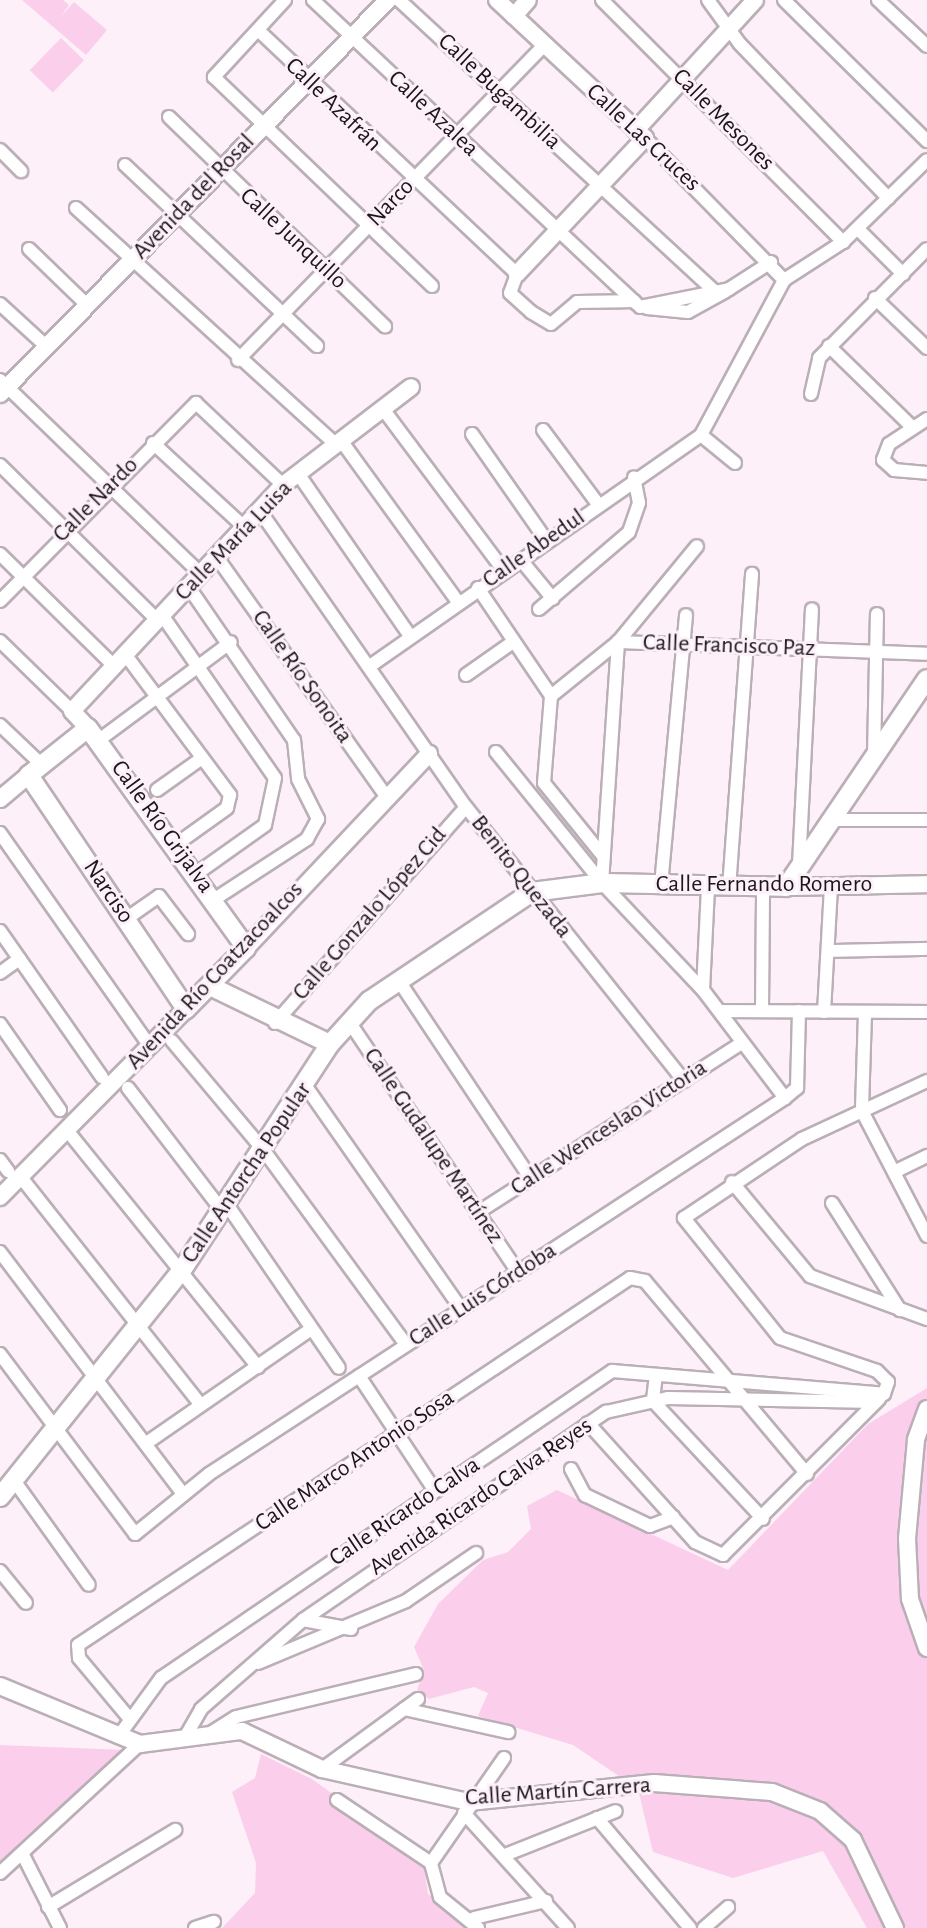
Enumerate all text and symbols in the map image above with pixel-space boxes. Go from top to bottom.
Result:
street label: Calle Bugambilia [431,28,567,156]
street label: Calle Azafrán [279,52,387,158]
street label: Calle Mesones [666,63,780,177]
street label: Calle Azalea [382,65,484,163]
street label: Calle Las Cruces [580,78,706,198]
street label: Avenida del Rosal [127,128,261,266]
street label: Narco [361,173,421,233]
street label: Calle Junquillo [233,182,353,296]
street label: Calle Nardo [47,451,145,549]
street label: Calle María Luisa [169,475,299,607]
street label: Calle Abedul [477,503,591,595]
street label: Calle Río Sonoita [245,605,359,749]
street label: Calle Francisco Paz [642,629,816,663]
street label: Calle Río Grijalva [104,755,220,899]
street label: Benito Quezada [464,810,578,944]
street label: Calle Gonzalo López Cid [287,821,453,1007]
street label: Narciso [76,855,140,929]
street label: Calle Fernando Romero [656,871,872,899]
street label: Avenida Río Coatzacoalcos [120,876,310,1076]
street label: Calle Gudalupe Martínez [357,1043,509,1249]
street label: Calle Wenceslao Victoria [505,1054,713,1202]
street label: Calle Antorcha Popular [176,1077,318,1269]
street label: Calle Luis Córdoba [404,1237,562,1353]
street label: Calle Marco Antonio Sosa [250,1384,460,1538]
street label: Avenida Ricardo Calva Reyes [364,1412,598,1582]
street label: Calle Ricardo Calva [324,1451,486,1573]
street label: Calle Martín Carrera [464,1771,652,1813]

